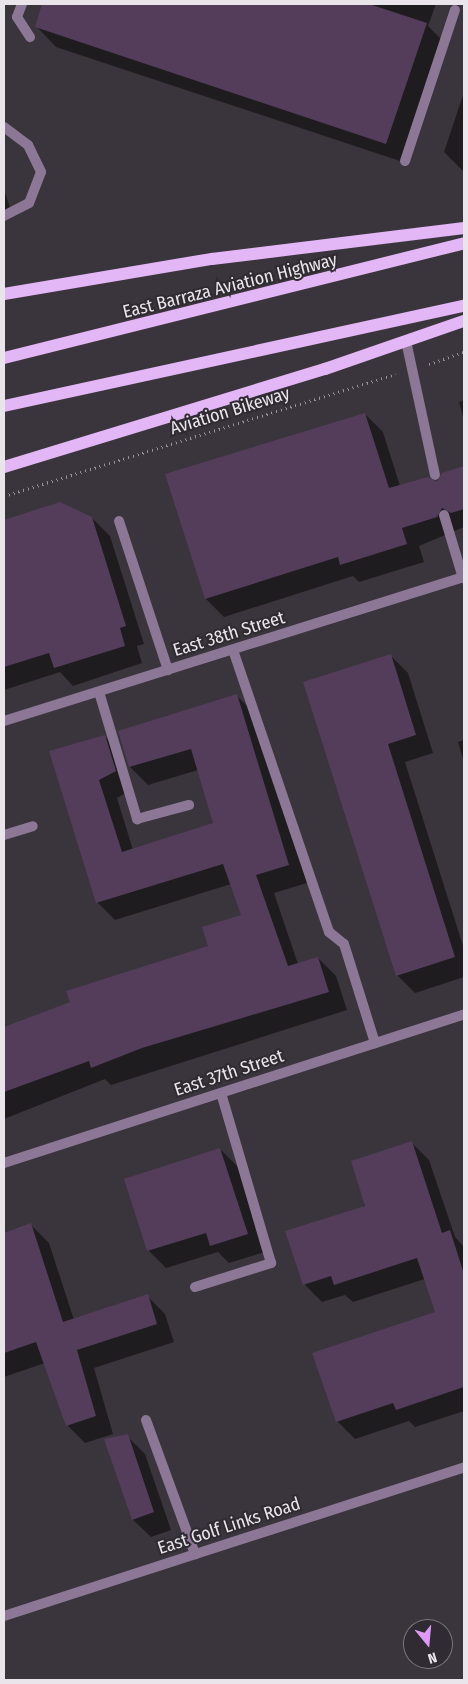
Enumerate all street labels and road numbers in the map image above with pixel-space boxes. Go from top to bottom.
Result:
street label: East Barraza Aviation Highway [121,249,339,323]
street label: Aviation Bikeway [168,383,292,439]
street label: East 38th Street [171,607,287,661]
street label: East 37th Street [171,1045,287,1101]
street label: East Golf Links Road [155,1493,303,1559]

